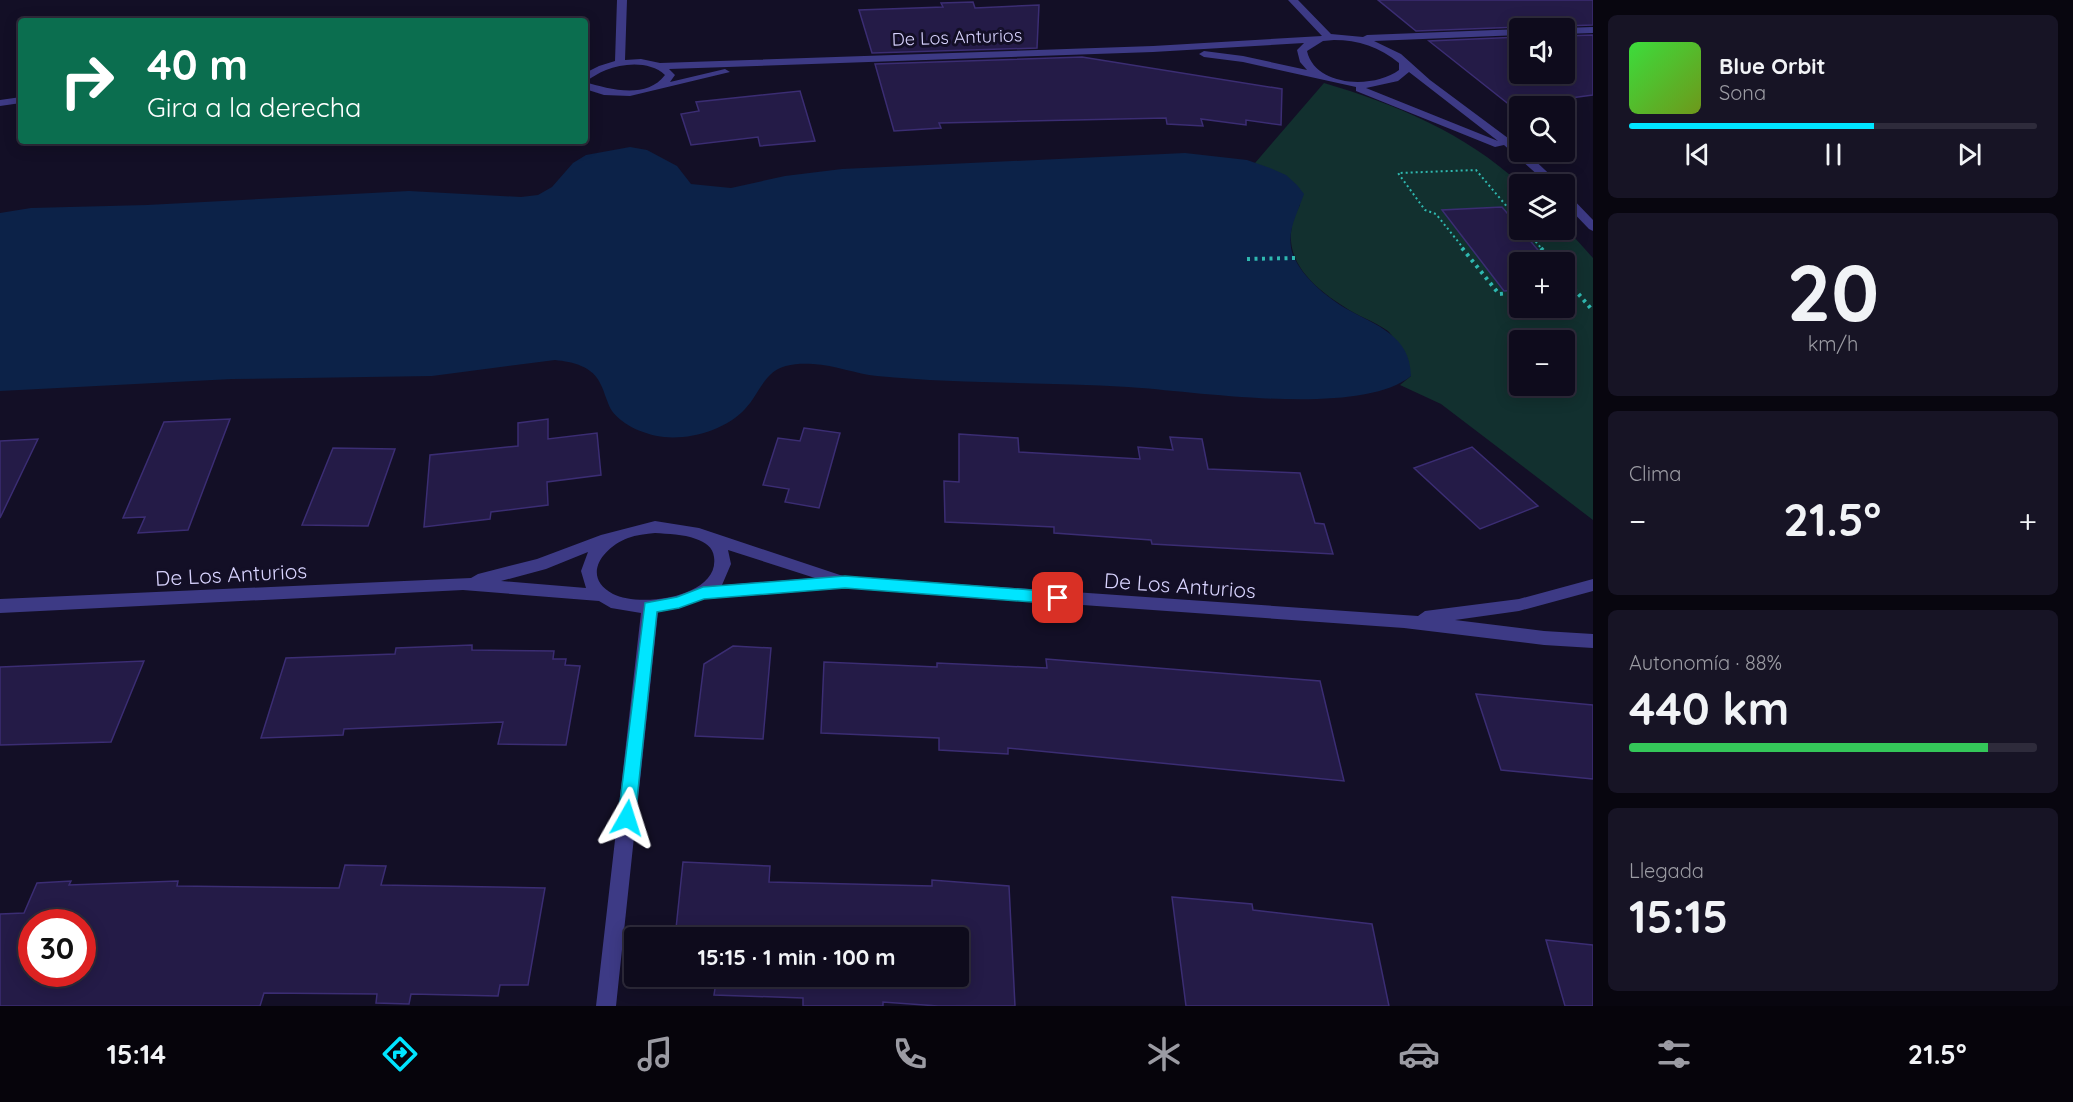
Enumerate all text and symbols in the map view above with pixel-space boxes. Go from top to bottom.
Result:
map controls [1509,18,1575,396]
button: sound [1509,18,1575,84]
street label: De Los Anturios [891,23,1023,51]
text: 40 m [147,38,248,91]
icon: right [48,42,126,120]
text: Blue Orbit [1719,52,1825,80]
text: Sona [1719,80,1766,105]
text: Gira a la derecha [147,90,361,124]
button: search [1509,96,1575,162]
icon: previous [1681,138,1714,171]
icon: pause [1817,138,1850,171]
icon: next [1953,138,1986,171]
button: layers [1509,174,1575,240]
text: 20 [1787,243,1879,341]
button: + [1509,252,1575,318]
button: − [1509,330,1575,396]
text: km/h [1808,331,1858,356]
text: Clima [1629,461,1681,486]
text: 21.5° [1783,491,1881,547]
text: − [1629,500,1646,541]
text: + [2018,500,2037,541]
street label: De Los Anturios [154,557,308,591]
street label: De Los Anturios [1103,567,1257,603]
pin [1032,572,1083,623]
icon: arrive [1041,581,1074,614]
text: Autonomía · 88% [1629,650,1782,675]
text: 440 km [1629,680,1789,736]
position arrow [595,786,659,850]
text: Llegada [1629,858,1704,883]
text: 15:15 [1629,888,1728,944]
speed limit sign: 30 [18,909,96,987]
text: 15:15 · 1 min · 100 m [697,943,896,971]
icon: directions [379,1033,421,1075]
icon: music [634,1033,676,1075]
icon: phone [889,1033,931,1075]
icon: climate [1143,1033,1185,1075]
icon: car [1398,1033,1440,1075]
icon: filters [1653,1033,1695,1075]
text: 15:14 [106,1037,166,1071]
text: 21.5° [1908,1037,1967,1071]

